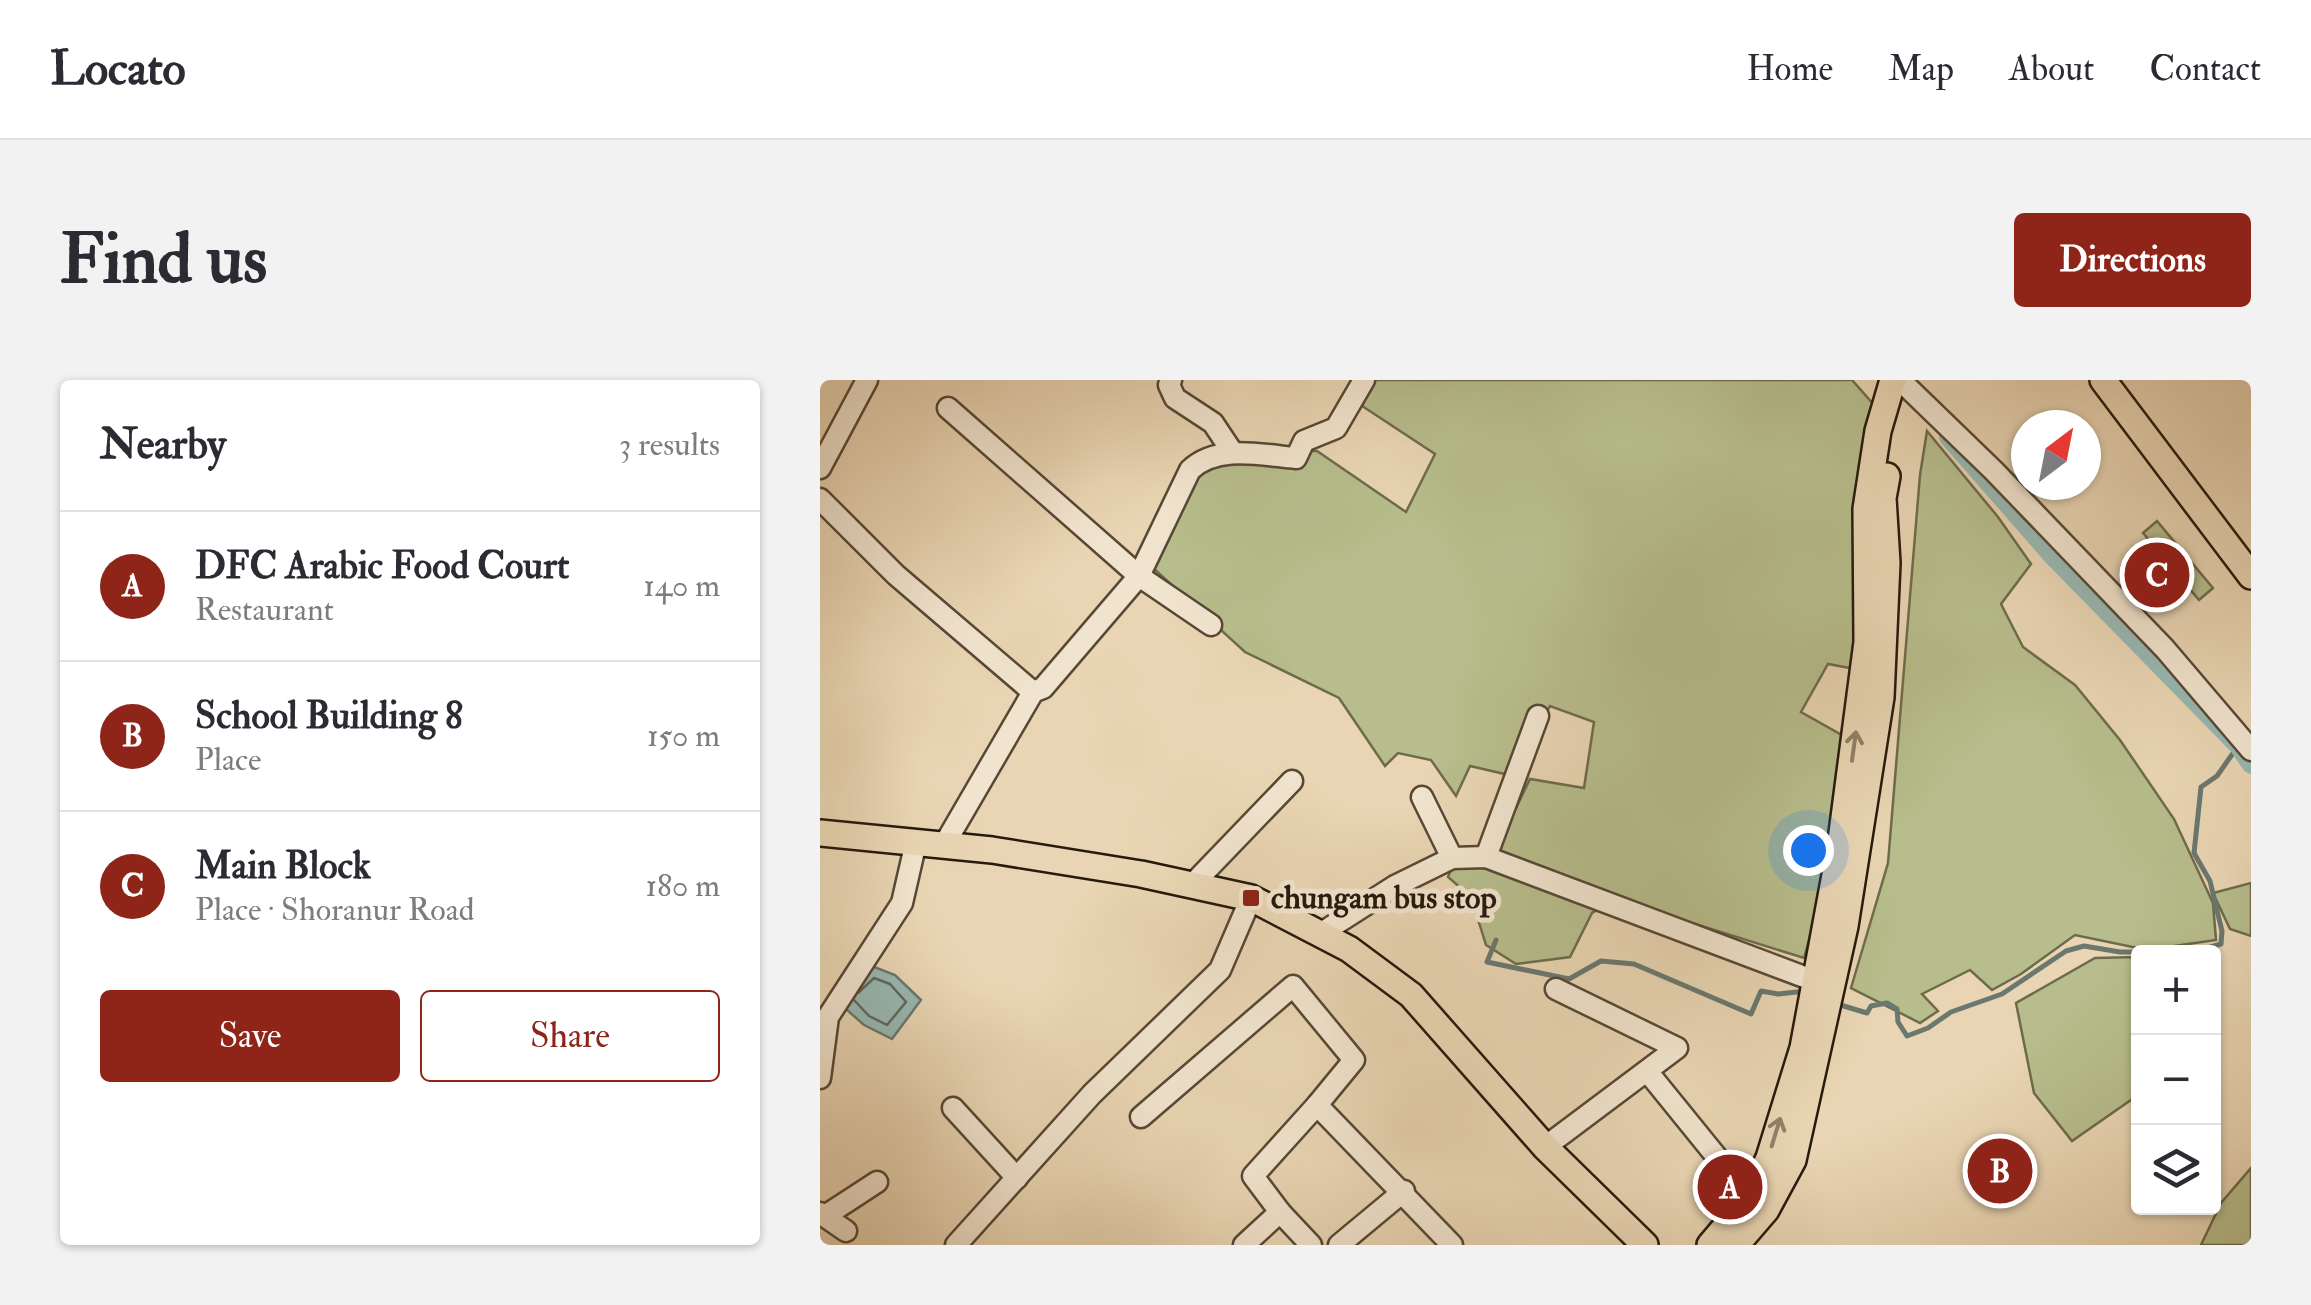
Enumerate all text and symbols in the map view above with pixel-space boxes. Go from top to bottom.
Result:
text: Locato [50,39,186,99]
text: Home [1746,47,1833,91]
text: Map [1888,47,1954,91]
text: About [2009,47,2094,91]
text: Contact [2149,47,2261,91]
button: Directions [2014,213,2251,307]
text: Find us [60,216,267,304]
north arrow [2011,410,2101,500]
text: Nearby [100,419,226,471]
text: 3 results [619,425,720,465]
pin: C [2124,538,2190,612]
text: DFC Arabic Food Court [195,542,569,590]
text: A [122,566,143,606]
text: 140 m [643,566,720,606]
text: Restaurant [195,590,334,630]
text: School Building 8 [195,692,463,740]
text: B [122,716,143,756]
text: 150 m [647,716,720,756]
one-way arrow [1845,730,1863,762]
text: Place [195,740,261,780]
your location [1783,825,1834,876]
text: Main Block [195,842,371,890]
text: C [121,866,144,906]
text: 180 m [646,866,720,906]
place label: chungam bus stop [1271,878,1497,918]
marker: chungam bus stop [1240,887,1262,909]
text: Place · Shoranur Road [195,890,475,930]
map controls [2131,945,2221,1215]
button: + [2131,945,2221,1035]
button: Save [100,990,400,1082]
button: Share [420,990,720,1082]
button: − [2131,1035,2221,1125]
one-way arrow [1768,1117,1786,1149]
button: layers [2131,1125,2221,1215]
pin: B [1968,1134,2032,1208]
pin: A [1698,1150,1762,1224]

